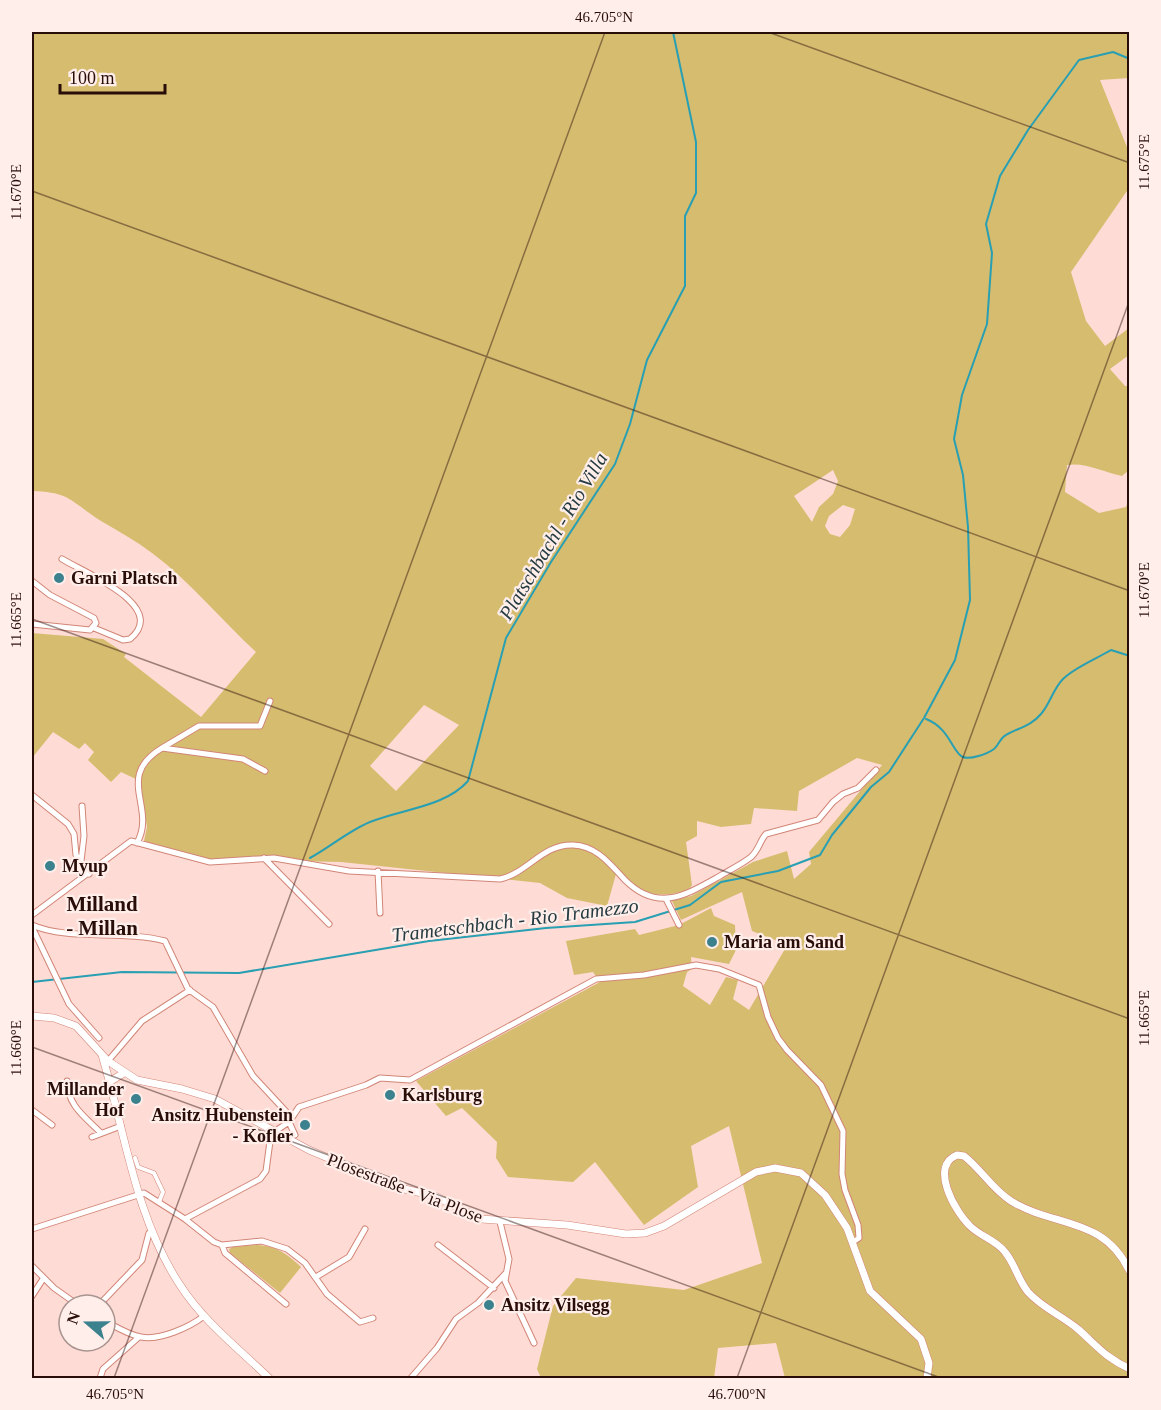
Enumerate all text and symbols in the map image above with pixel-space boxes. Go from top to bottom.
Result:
text: 46.705°N [575,9,633,25]
scale bar [60,57,165,95]
text: 100 m [69,68,115,88]
text: 11.675°E [1136,134,1152,190]
text: 11.670°E [8,164,24,220]
water label: Platschbachl - Rio Villa [494,448,612,624]
text: 11.670°E [1136,562,1152,618]
place label: Garni Platsch [71,568,178,588]
marker: Garni Platsch [52,571,66,585]
text: 11.665°E [8,592,24,648]
place label: Myup [62,856,108,876]
marker: Myup [43,859,57,873]
district label: Milland - Millan [66,892,138,940]
water label: Trametschbach - Rio Tramezzo [390,894,640,946]
place label: Maria am Sand [724,932,844,952]
marker: Maria am Sand [705,935,719,949]
text: 11.665°E [1136,990,1152,1046]
text: 11.660°E [8,1020,24,1076]
place label: Millander Hof [47,1079,125,1120]
place label: Karlsburg [402,1085,482,1105]
marker: Karlsburg [383,1088,397,1102]
marker: Millander Hof [129,1092,143,1106]
place label: Ansitz Hubenstein - Kofler [151,1105,293,1146]
marker: Ansitz Hubenstein - Kofler [298,1118,312,1132]
street label: Plosestraße - Via Plose [324,1149,486,1227]
north arrow [57,1293,117,1353]
place label: Ansitz Vilsegg [501,1295,610,1315]
marker: Ansitz Vilsegg [482,1298,496,1312]
text: N [63,1309,83,1326]
text: 46.705°N [86,1386,144,1402]
text: 46.700°N [708,1386,766,1402]

